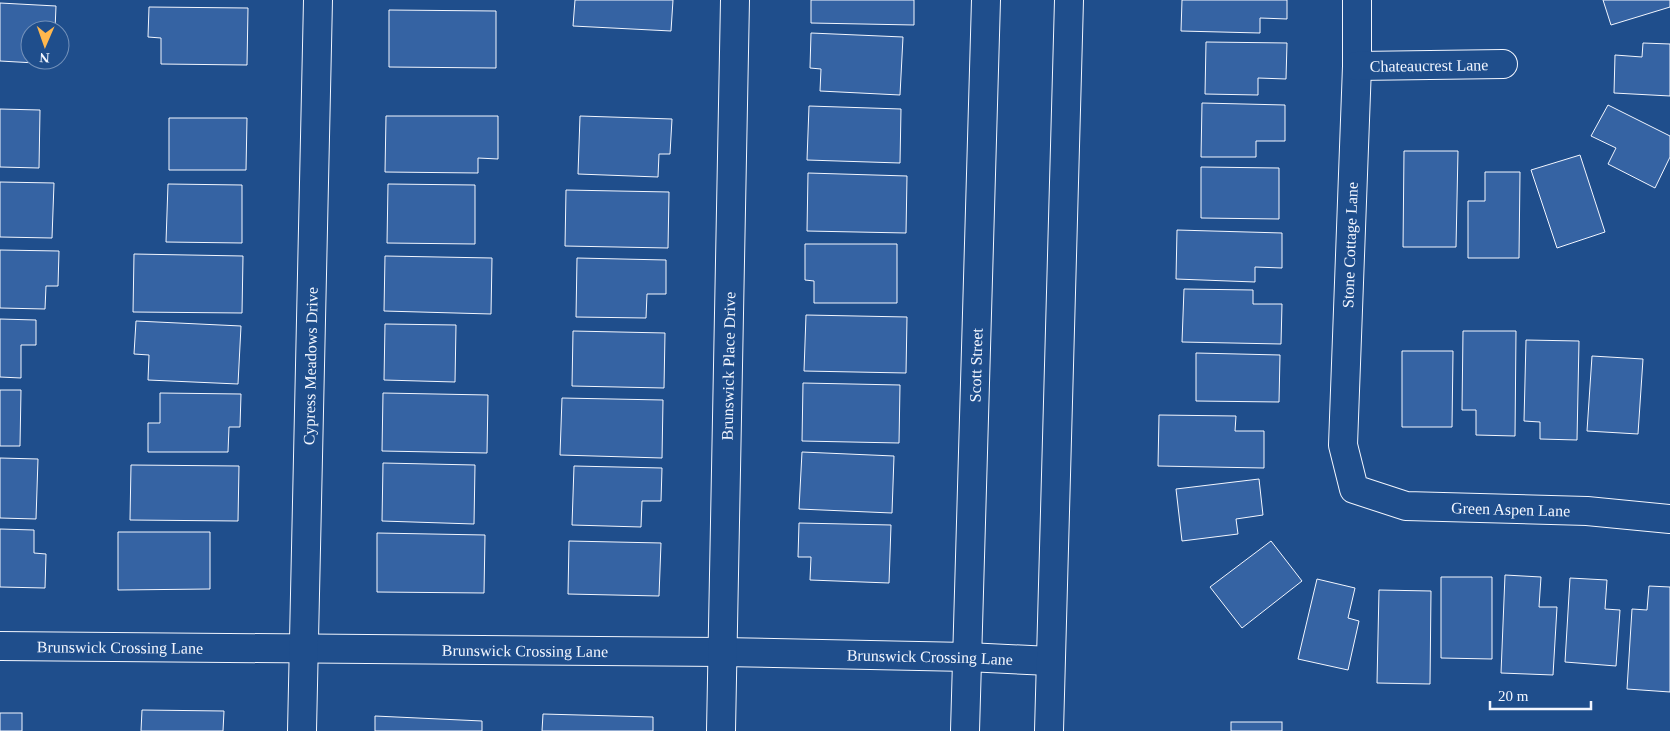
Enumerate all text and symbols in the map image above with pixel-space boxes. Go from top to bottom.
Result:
north arrow [20,20,70,70]
text: N [39,50,50,65]
street label: Chateaucrest Lane [1370,56,1488,74]
street label: Stone Cottage Lane [1339,182,1362,308]
street label: Cypress Meadows Drive [300,287,320,445]
street label: Brunswick Place Drive [718,292,738,440]
street label: Scott Street [966,327,985,403]
street label: Green Aspen Lane [1451,499,1570,519]
street label: Brunswick Crossing Lane [37,638,203,657]
street label: Brunswick Crossing Lane [442,641,608,660]
street label: Brunswick Crossing Lane [847,646,1013,668]
scale bar [1490,678,1591,710]
text: 20 m [1498,688,1529,704]

